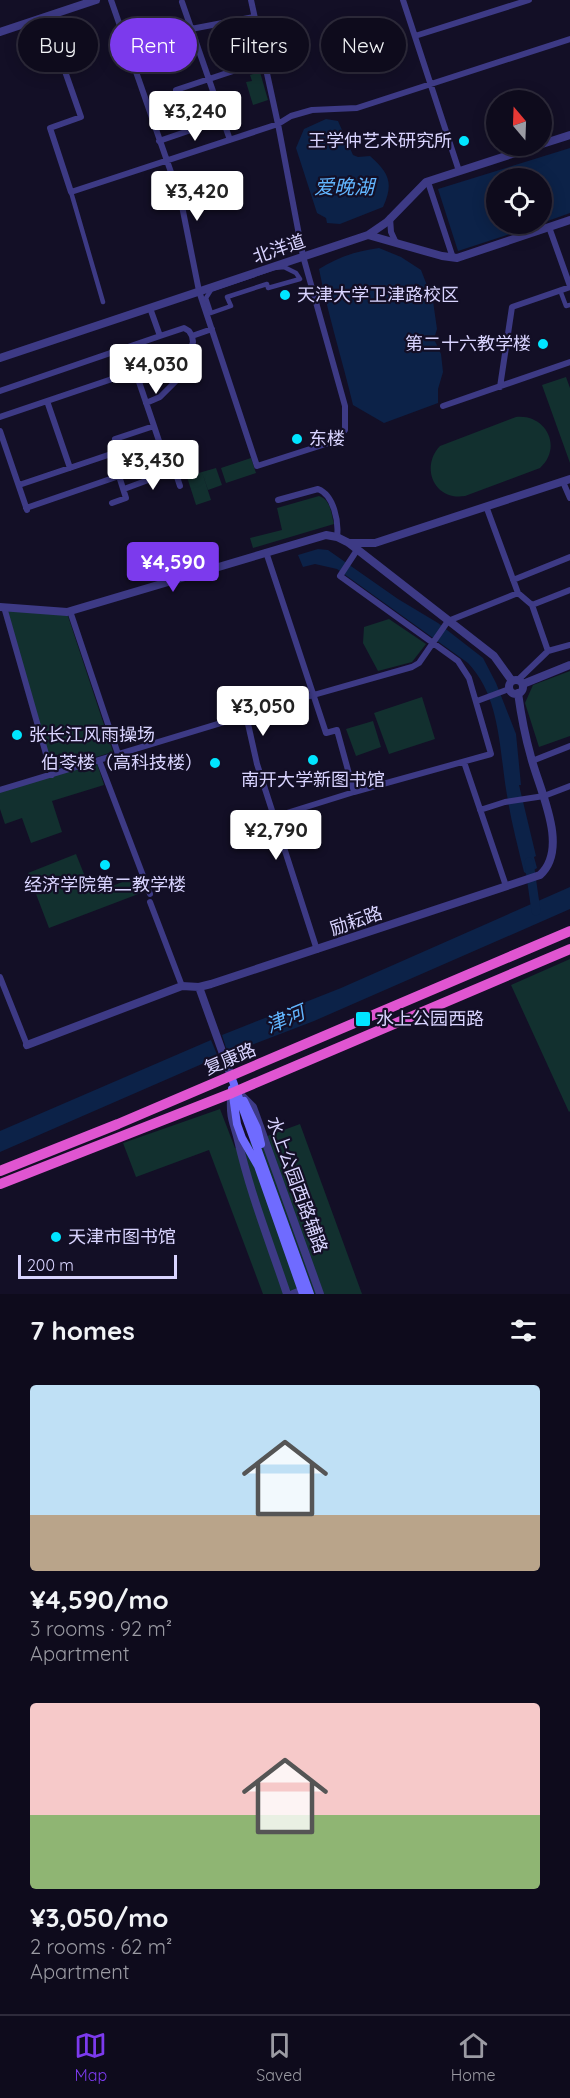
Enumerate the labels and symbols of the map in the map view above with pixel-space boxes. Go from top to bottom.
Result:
north arrow [486,90,552,156]
pin: ¥3,240 [146,91,244,142]
place label: 王学仲艺术研究所 [308,129,452,152]
marker: 王学仲艺术研究所 [457,134,471,148]
pin: ¥3,420 [148,171,246,222]
water label: 爱晚湖 [314,174,377,199]
street label: 北洋道 [250,229,308,268]
place label: 天津大学卫津路校区 [297,283,459,306]
marker: 天津大学卫津路校区 [278,288,292,302]
place label: 第二十六教学楼 [405,332,531,355]
marker: 第二十六教学楼 [536,337,550,351]
pin: ¥4,030 [107,344,205,395]
place label: 东楼 [309,427,345,450]
marker: 东楼 [290,432,304,446]
pin: ¥3,430 [104,440,202,491]
pin: ¥4,590 [124,542,222,593]
pin: ¥3,050 [214,686,312,737]
place label: 张长江风雨操场 [29,723,155,746]
marker: 张长江风雨操场 [10,728,24,742]
place label: 伯苓楼（高科技楼） [41,751,203,774]
marker: 南开大学新图书馆 [306,753,320,767]
marker: 伯苓楼（高科技楼） [208,756,222,770]
place label: 南开大学新图书馆 [241,768,385,791]
pin: ¥2,790 [227,810,325,861]
marker: 经济学院第二教学楼 [98,858,112,872]
place label: 经济学院第二教学楼 [24,873,186,896]
street label: 励耘路 [327,901,385,940]
water label: 津河 [262,998,312,1038]
place label: 水上公园西路 [376,1007,484,1030]
marker: 水上公园西路 [354,1010,372,1028]
street label: 复康路 [200,1037,259,1080]
street label: 水上公园西路辅路 [262,1113,333,1256]
place label: 天津市图书馆 [68,1225,176,1248]
marker: 天津市图书馆 [49,1230,63,1244]
scale bar [18,1252,177,1280]

